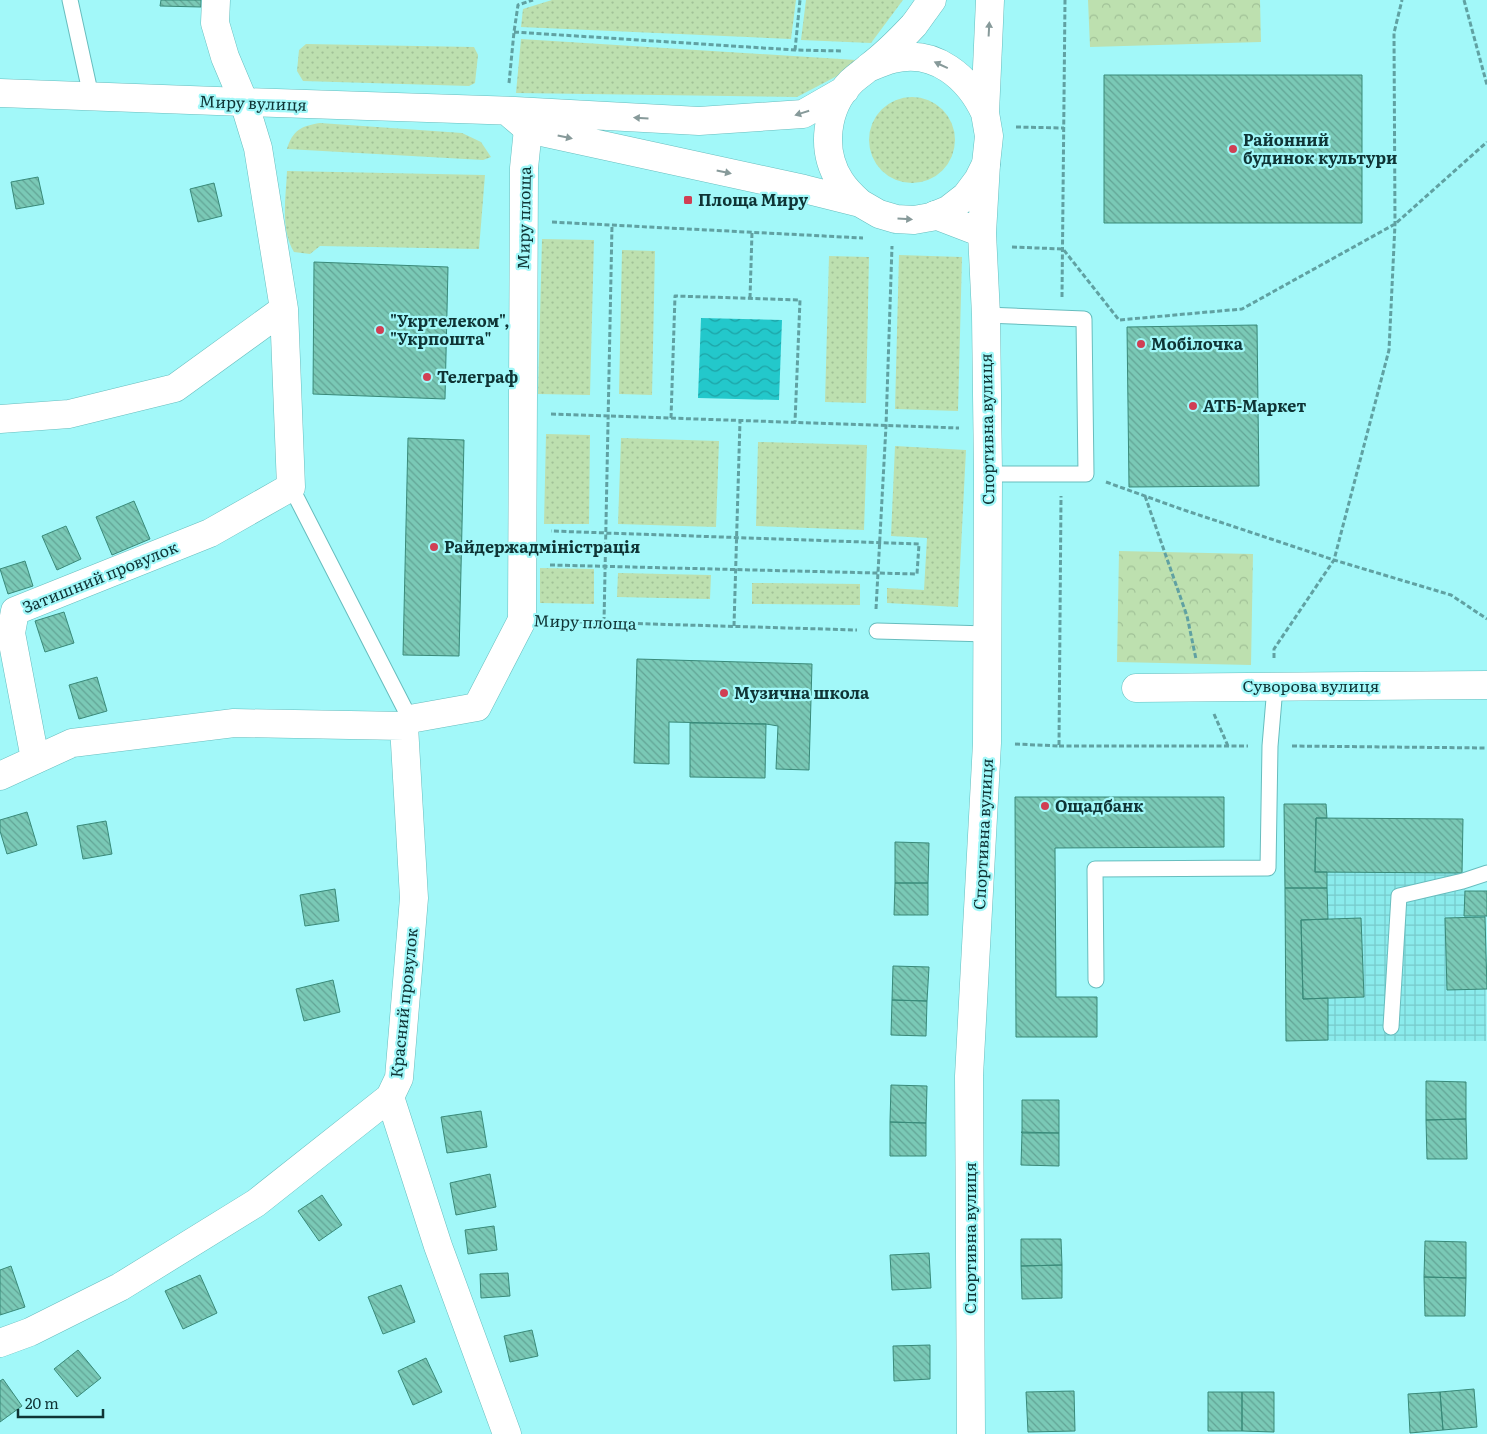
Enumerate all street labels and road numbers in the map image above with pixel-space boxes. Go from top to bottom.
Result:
street label: Миру вулиця [199,88,307,116]
street label: Миру площа [510,166,536,270]
street label: Спортивна вулиця [973,353,999,505]
street label: Затишний провулок [18,534,181,618]
street label: Миру площа [533,607,637,635]
street label: Суворова вулиця [1243,673,1379,697]
street label: Спортивна вулиця [966,758,998,910]
street label: Красний провулок [383,926,423,1079]
street label: Спортивна вулиця [957,1162,981,1314]

